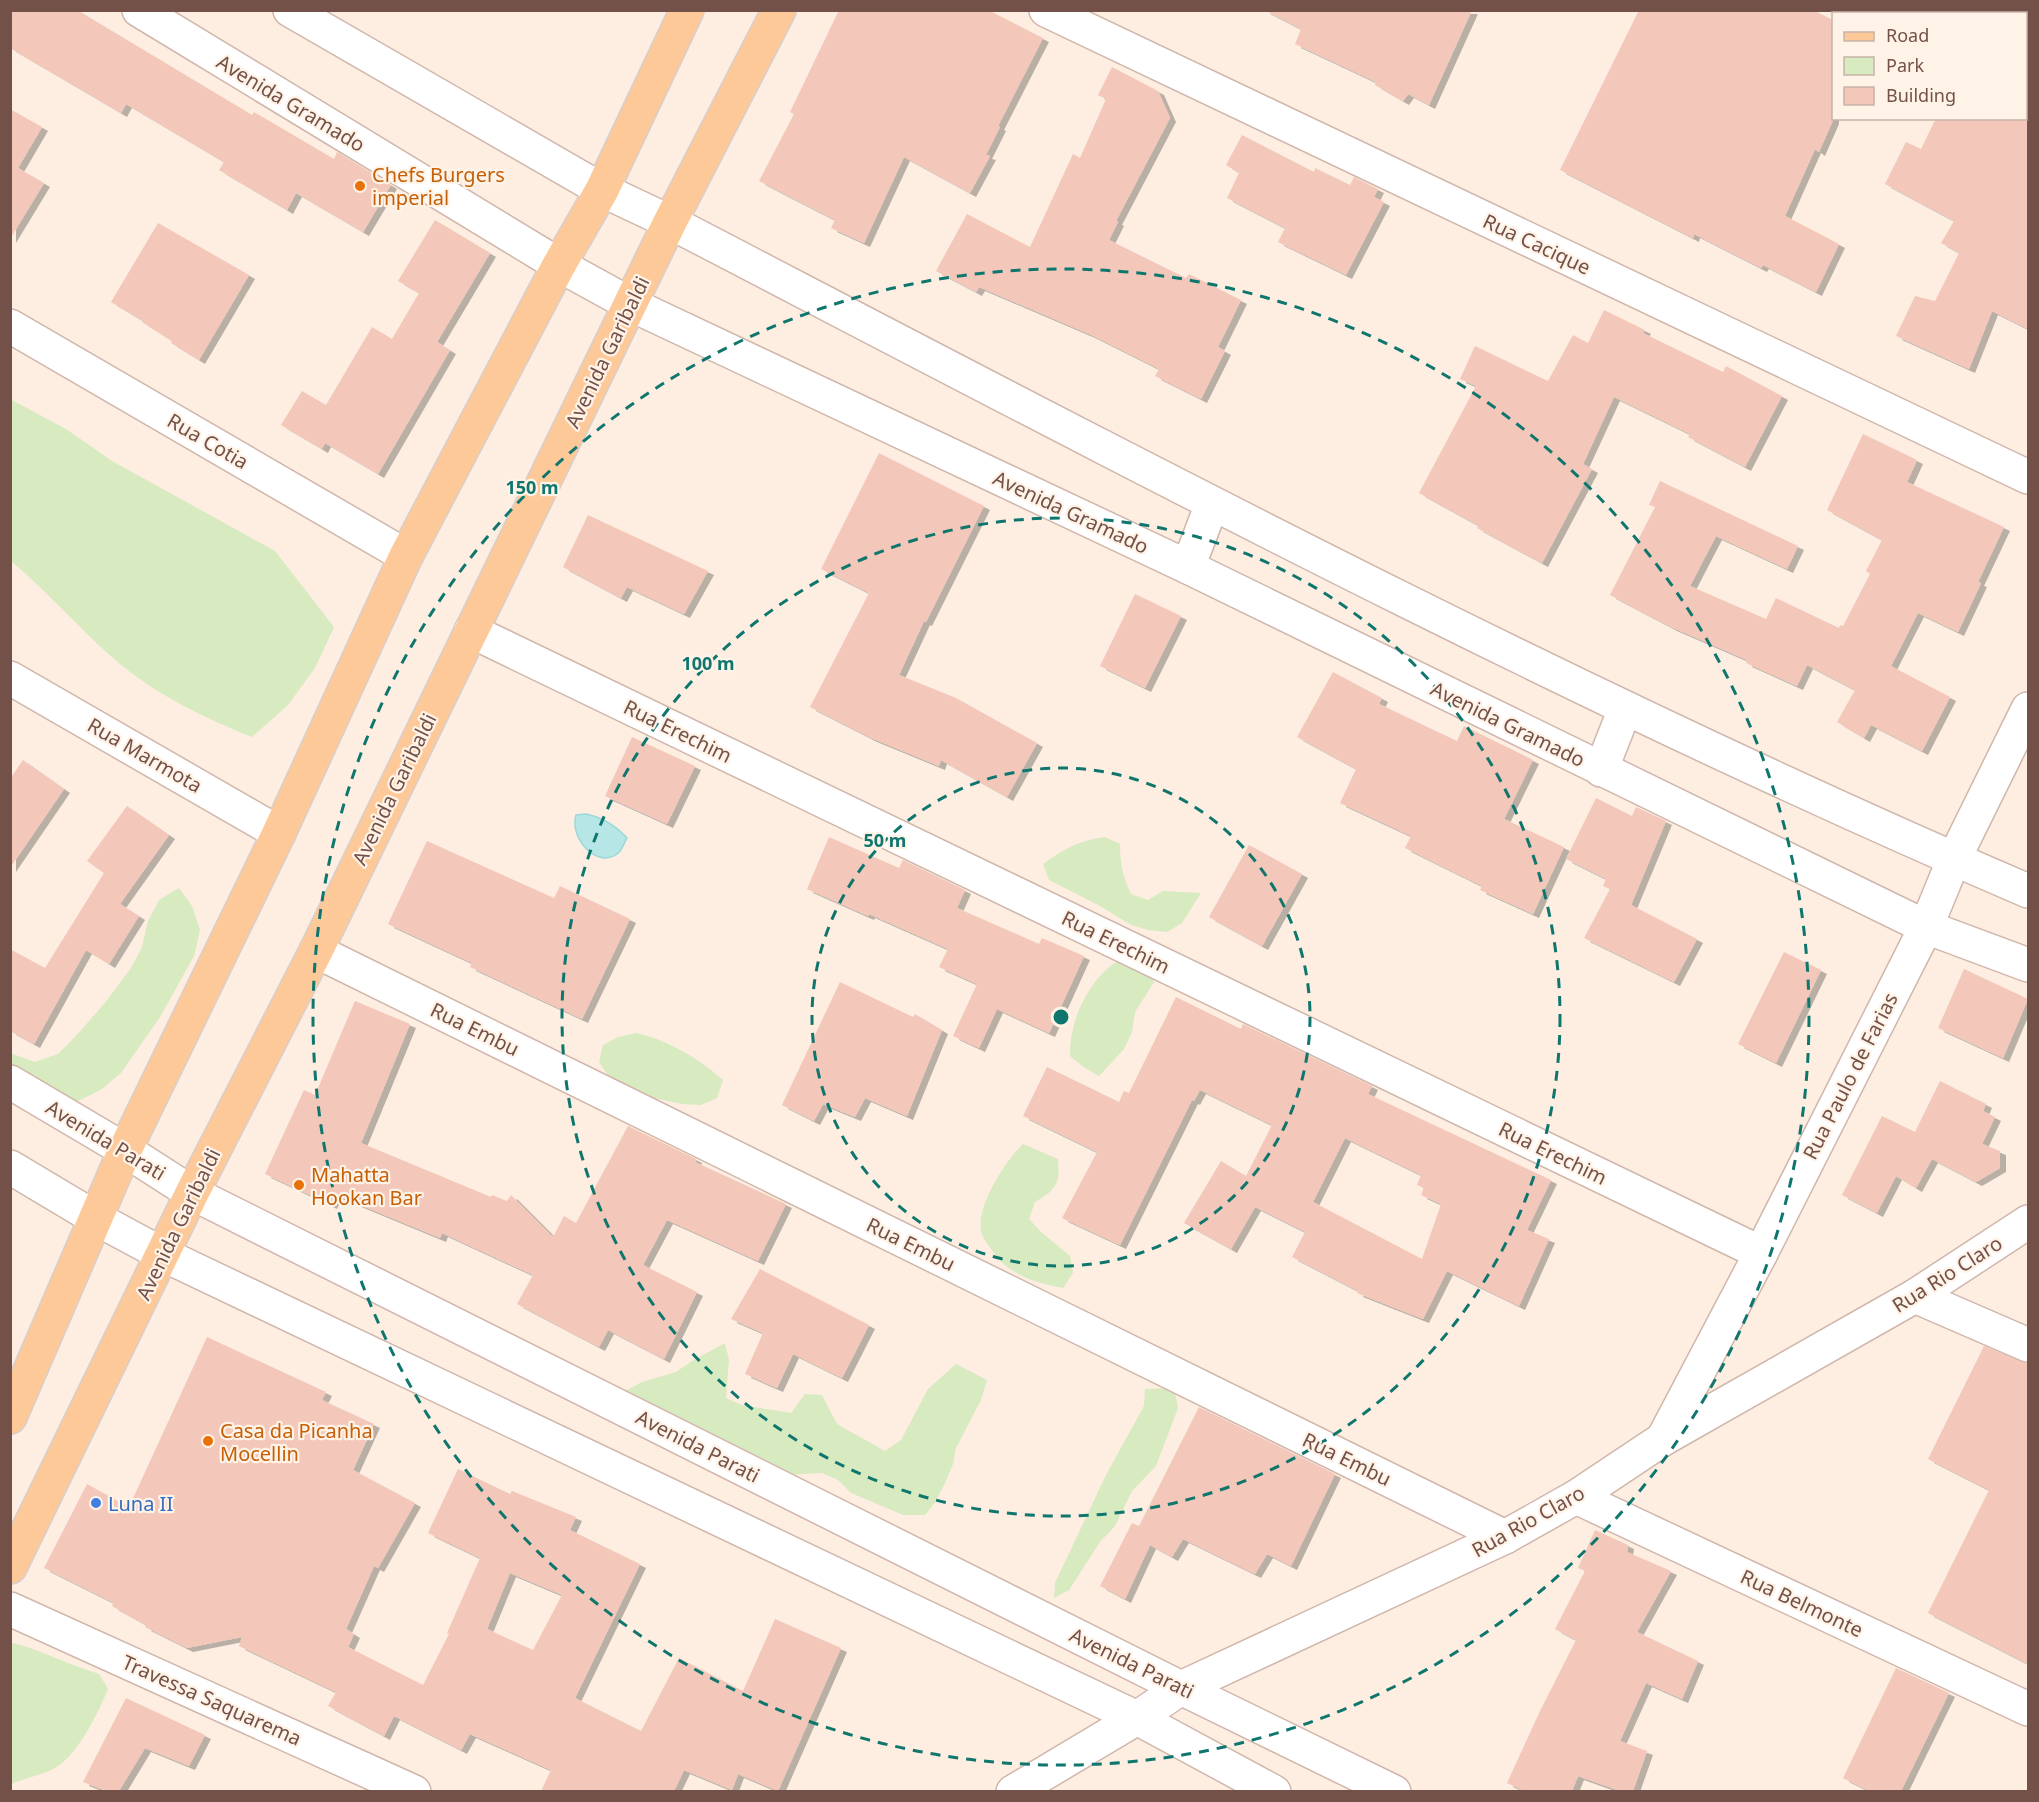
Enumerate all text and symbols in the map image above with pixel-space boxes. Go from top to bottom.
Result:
legend [1832,12,2027,120]
text: Road [1886,23,1929,47]
street label: Avenida Gramado [212,48,370,158]
text: Park [1886,53,1924,77]
text: Building [1886,83,1956,107]
place label: Chefs Burgers imperial [372,161,505,211]
marker: Chefs Burgers imperial [353,179,367,193]
street label: Rua Cacique [1479,207,1595,281]
street label: Avenida Garibaldi [559,272,655,432]
street label: Rua Cotia [162,407,254,475]
street label: Avenida Gramado [989,464,1153,560]
text: 150 m [505,475,559,499]
text: 100 m [681,651,735,675]
street label: Avenida Gramado [1426,675,1590,773]
street label: Rua Erechim [619,693,737,769]
street label: Avenida Garibaldi [346,709,442,869]
street label: Rua Marmota [83,711,207,799]
text: 50 m [864,828,906,852]
street label: Rua Erechim [1057,904,1175,980]
street label: Rua Paulo de Farias [1796,988,1904,1164]
street label: Rua Embu [426,996,524,1062]
centre of rings [1051,1007,1071,1027]
street label: Avenida Parati [41,1094,171,1186]
street label: Rua Erechim [1494,1115,1612,1191]
street label: Avenida Garibaldi [130,1144,226,1304]
place label: Mahatta Hookan Bar [311,1161,422,1211]
marker: Mahatta Hookan Bar [292,1178,306,1192]
street label: Rua Embu [862,1211,960,1277]
street label: Rua Rio Claro [1887,1229,2007,1319]
street label: Avenida Parati [632,1403,764,1489]
place label: Casa da Picanha Mocellin [220,1417,373,1467]
street label: Rua Embu [1298,1426,1396,1492]
marker: Casa da Picanha Mocellin [201,1434,215,1448]
street label: Rua Rio Claro [1467,1479,1589,1563]
place label: Luna II [108,1490,173,1517]
marker: Luna II [89,1496,103,1510]
street label: Rua Belmonte [1736,1563,1868,1643]
street label: Avenida Parati [1065,1621,1199,1705]
street label: Travessa Saquarema [118,1648,306,1752]

